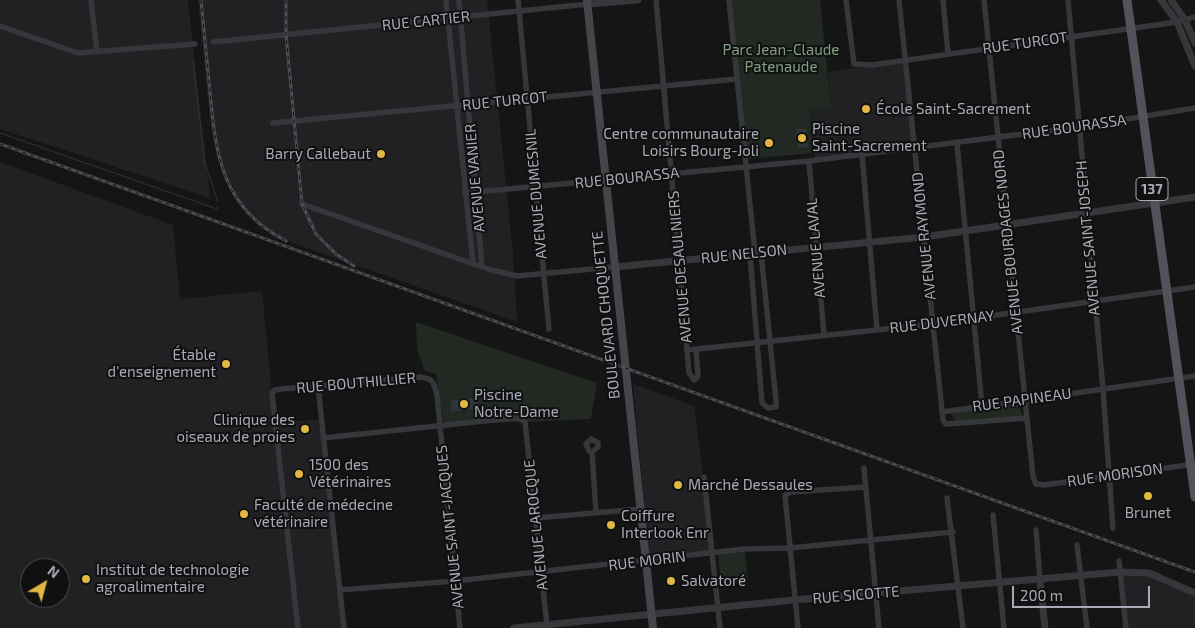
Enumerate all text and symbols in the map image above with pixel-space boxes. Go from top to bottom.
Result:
street label: RUE CARTIER [381,7,471,35]
street label: RUE TURCOT [981,28,1069,58]
park label: Parc Jean-Claude Patenaude [723,41,839,76]
street label: RUE TURCOT [461,88,549,114]
place label: École Saint-Sacrement [876,100,1031,118]
marker: École Saint-Sacrement [860,103,872,115]
street label: RUE BOURASSA [1021,111,1127,143]
place label: Piscine Saint-Sacrement [812,120,927,155]
street label: AVENUE VANIER [461,123,489,233]
place label: Centre communautaire Loisirs Bourg-Joli [603,125,759,160]
street label: AVENUE DUMESNIL [521,128,551,260]
marker: Piscine Saint-Sacrement [796,132,808,144]
marker: Centre communautaire Loisirs Bourg-Joli [763,137,775,149]
place label: Barry Callebaut [265,145,371,163]
marker: Barry Callebaut [375,148,387,160]
street label: AVENUE BOURDAGES NORD [989,149,1027,335]
street label: AVENUE SAINT-JOSEPH [1072,160,1104,316]
street label: RUE BOURASSA [574,164,680,192]
street label: AVENUE RAYMOND [908,171,940,301]
road number: 137 [1136,178,1168,200]
street label: AVENUE DESAULNIERS [664,190,696,344]
street label: AVENUE LAVAL [803,197,829,299]
street label: BOULEVARD CHOQUETTE [588,230,624,400]
street label: RUE NELSON [700,241,788,267]
street label: RUE DUVERNAY [889,307,995,337]
place label: Étable d'enseignement [108,346,216,381]
marker: Étable d'enseignement [220,358,232,370]
street label: RUE BOUTHILLIER [295,369,417,397]
street label: RUE PAPINEAU [971,384,1073,416]
place label: Piscine Notre-Dame [474,386,559,421]
marker: Piscine Notre-Dame [458,398,470,410]
place label: Clinique des oiseaux de proies [177,411,295,446]
marker: Clinique des oiseaux de proies [299,423,311,435]
street label: AVENUE SAINT-JACQUES [432,444,468,610]
place label: 1500 des Vétérinaires [309,456,391,491]
street label: AVENUE LAROCQUE [520,459,552,591]
street label: RUE MORISON [1066,459,1164,491]
marker: 1500 des Vétérinaires [293,468,305,480]
place label: Marché Dessaules [688,476,813,494]
marker: Marché Dessaules [672,479,684,491]
marker: Brunet [1142,490,1154,502]
place label: Faculté de médecine vétérinaire [254,496,393,531]
place label: Brunet [1125,504,1171,522]
place label: Coiffure Interlook Enr [621,507,709,542]
marker: Faculté de médecine vétérinaire [238,508,250,520]
marker: Coiffure Interlook Enr [605,519,617,531]
street label: RUE MORIN [607,547,687,575]
north arrow [20,558,70,608]
place label: Institut de technologie agroalimentaire [96,561,249,596]
text: N [45,562,63,581]
place label: Salvatoré [681,572,746,590]
marker: Institut de technologie agroalimentaire [80,573,92,585]
marker: Salvatoré [665,575,677,587]
scale bar [1015,576,1152,608]
street label: RUE SICOTTE [812,582,900,608]
text: 200 m [1020,586,1063,604]

